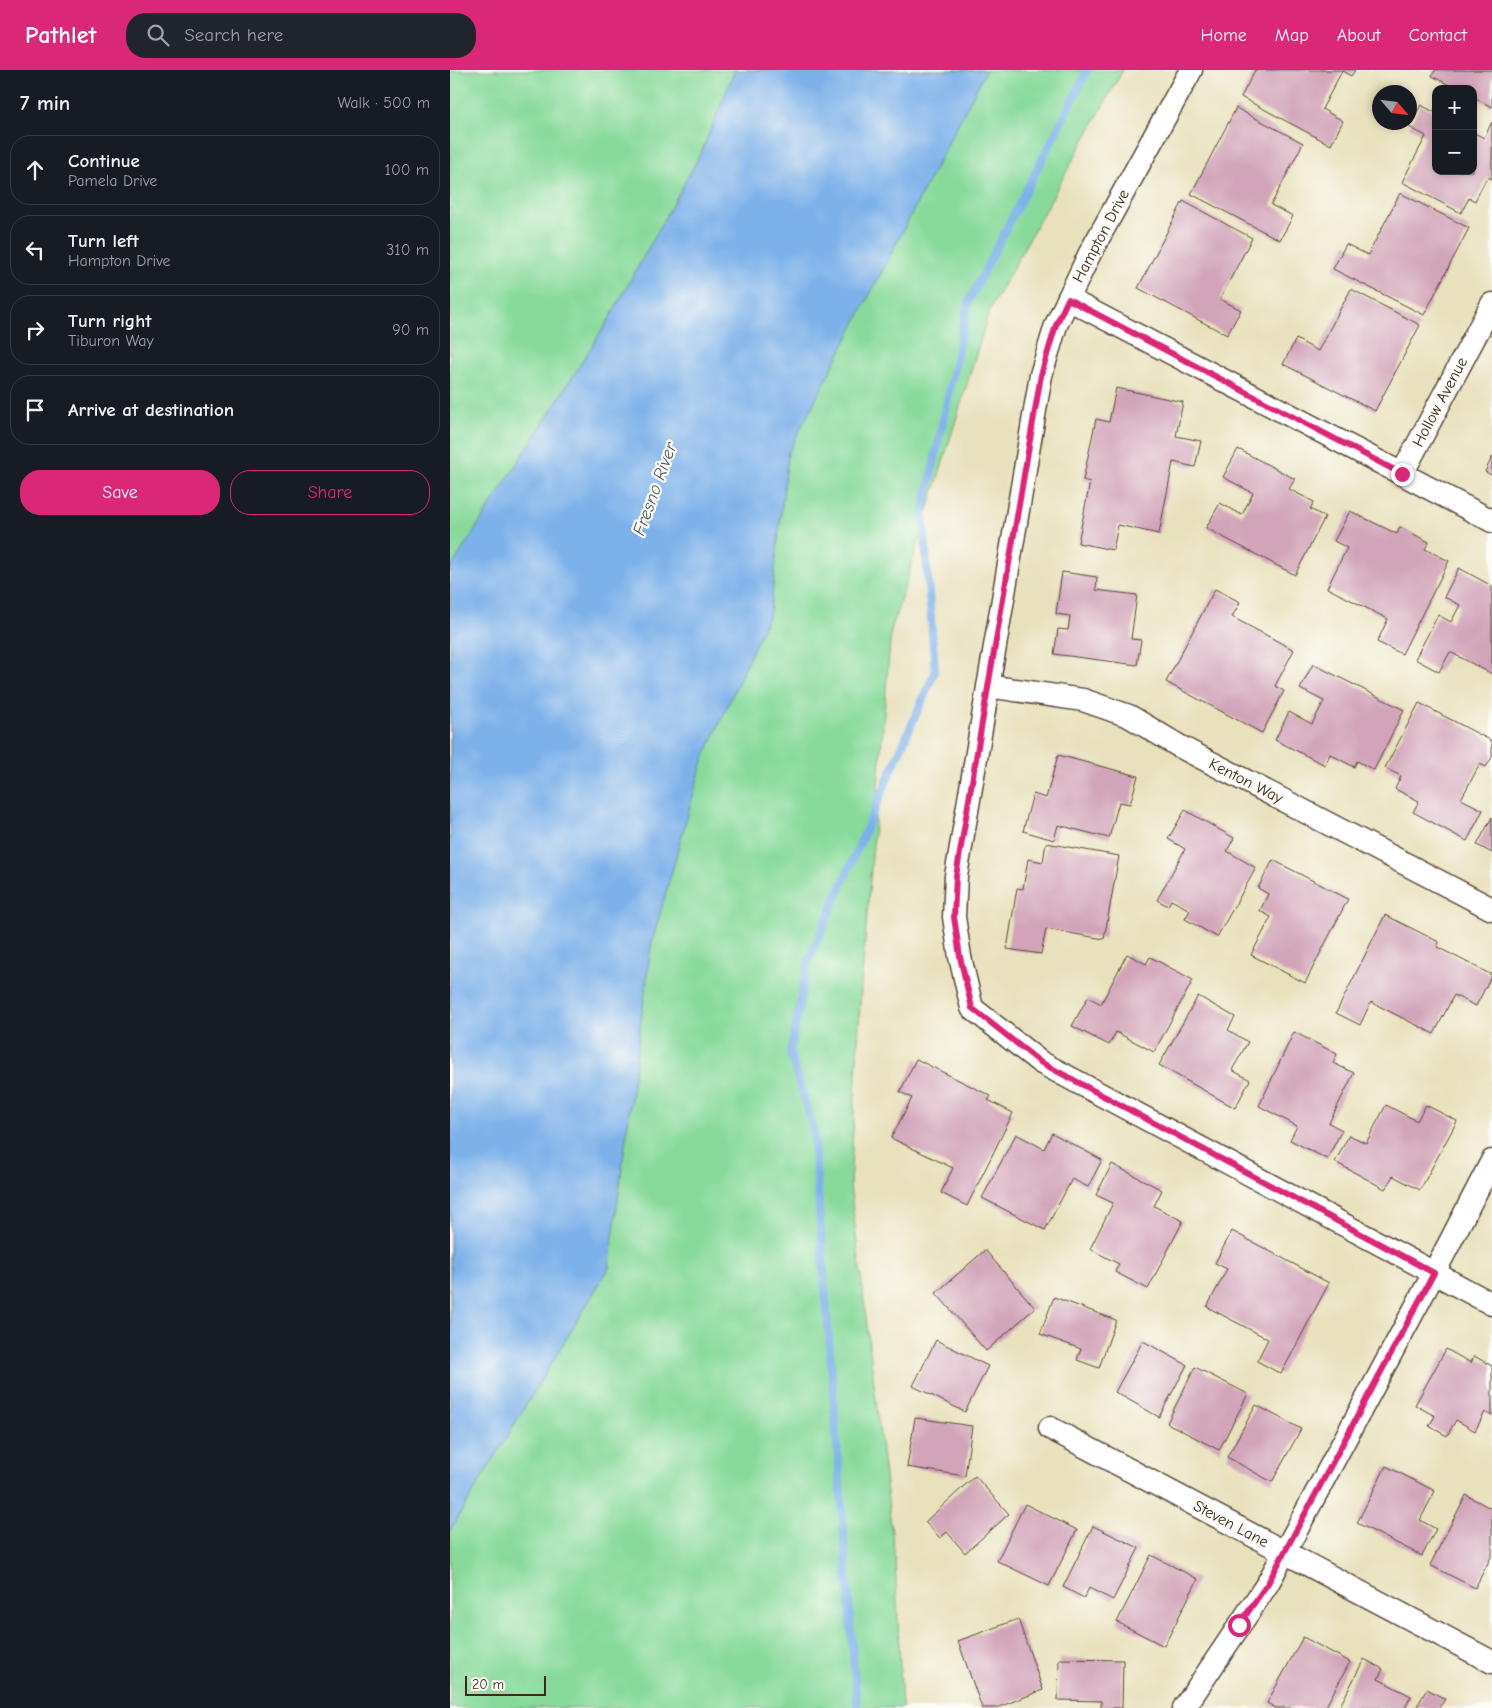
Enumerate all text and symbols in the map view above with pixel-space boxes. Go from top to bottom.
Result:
search box [126,13,476,58]
text: Pathlet [25,21,96,49]
icon: search [144,21,172,49]
text: Search here [184,24,283,46]
text: Home [1200,25,1247,46]
text: Map [1275,25,1309,46]
text: About [1337,25,1381,46]
text: Contact [1409,25,1467,46]
north arrow [1372,85,1417,130]
map controls [1432,85,1477,175]
button: + [1432,85,1477,130]
text: 7 min [20,91,70,115]
text: Walk · 500 m [337,94,430,112]
button: − [1432,130,1477,175]
text: Continue [68,150,140,172]
icon: ahead [21,156,49,184]
text: 100 m [385,161,429,179]
text: Pamela Drive [68,172,157,190]
street label: Hampton Drive [1069,186,1133,286]
text: Turn left [68,230,139,252]
icon: left [21,236,49,264]
text: 310 m [386,241,429,259]
text: Hampton Drive [68,252,171,270]
text: Turn right [68,310,152,332]
icon: right [21,316,49,344]
text: 90 m [392,321,429,339]
text: Tiburon Way [68,332,154,350]
street label: Hollow Avenue [1409,354,1471,450]
icon: arrive [21,396,49,424]
text: Arrive at destination [68,399,234,421]
water label: Fresno River [628,439,682,538]
route end [1391,463,1414,486]
button: Save [20,470,220,515]
button: Share [230,470,430,515]
street label: Kenton Way [1206,755,1287,808]
street label: Steven Lane [1190,1497,1272,1551]
route start [1228,1614,1251,1637]
scale bar [465,1673,546,1696]
text: 20 m [472,1676,504,1693]

